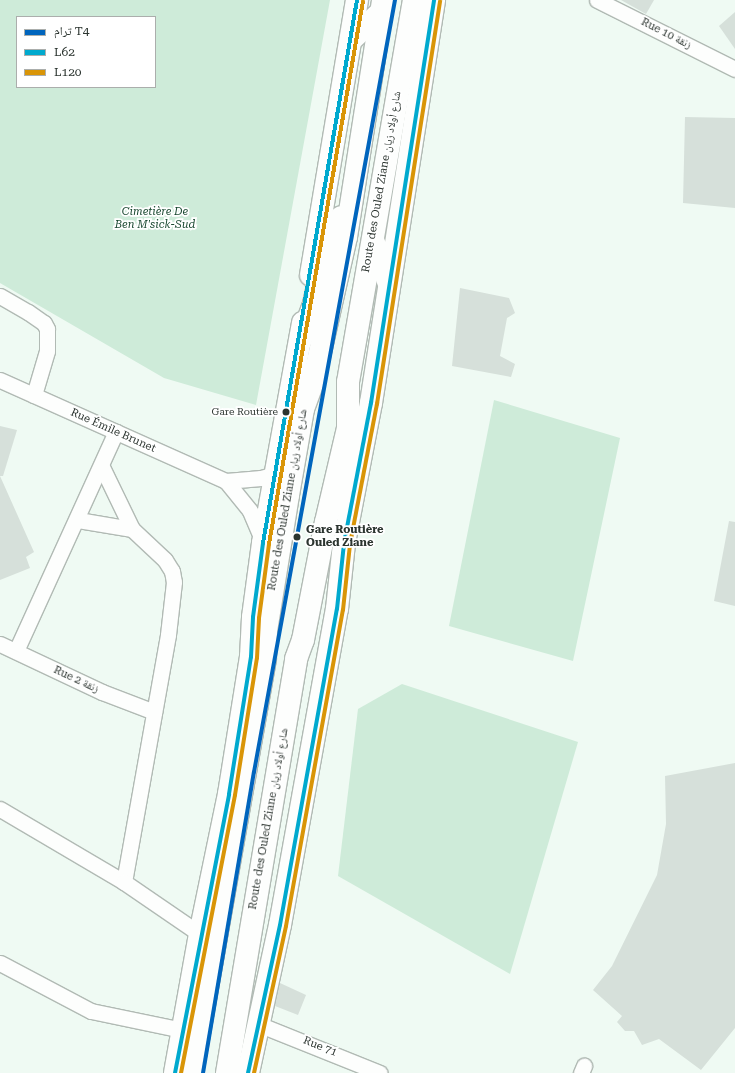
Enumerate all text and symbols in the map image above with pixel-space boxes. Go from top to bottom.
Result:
legend [16,16,156,88]
street label: Rue 10 زنقة [639,16,693,52]
text: ترام T4 [54,24,90,38]
text: L62 [54,45,75,59]
text: L120 [54,65,82,79]
street label: Route des Ouled Ziane شارع أولاد زيان [360,90,404,274]
park label: Cimetière De Ben M'sick-Sud [115,206,195,232]
street label: Rue Émile Brunet [68,406,158,456]
place label: Gare Routière [212,406,278,418]
marker: Gare Routière [281,407,291,417]
street label: Route des Ouled Ziane شارع أولاد زيان [266,408,310,592]
place label: Gare Routière Ouled Ziane [306,524,384,550]
marker: Gare Routière Ouled Ziane [290,530,304,544]
street label: Rue 2 زنقة [51,664,101,696]
street label: Route des Ouled Ziane شارع أولاد زيان [247,727,291,911]
street label: Rue 71 [301,1034,339,1060]

